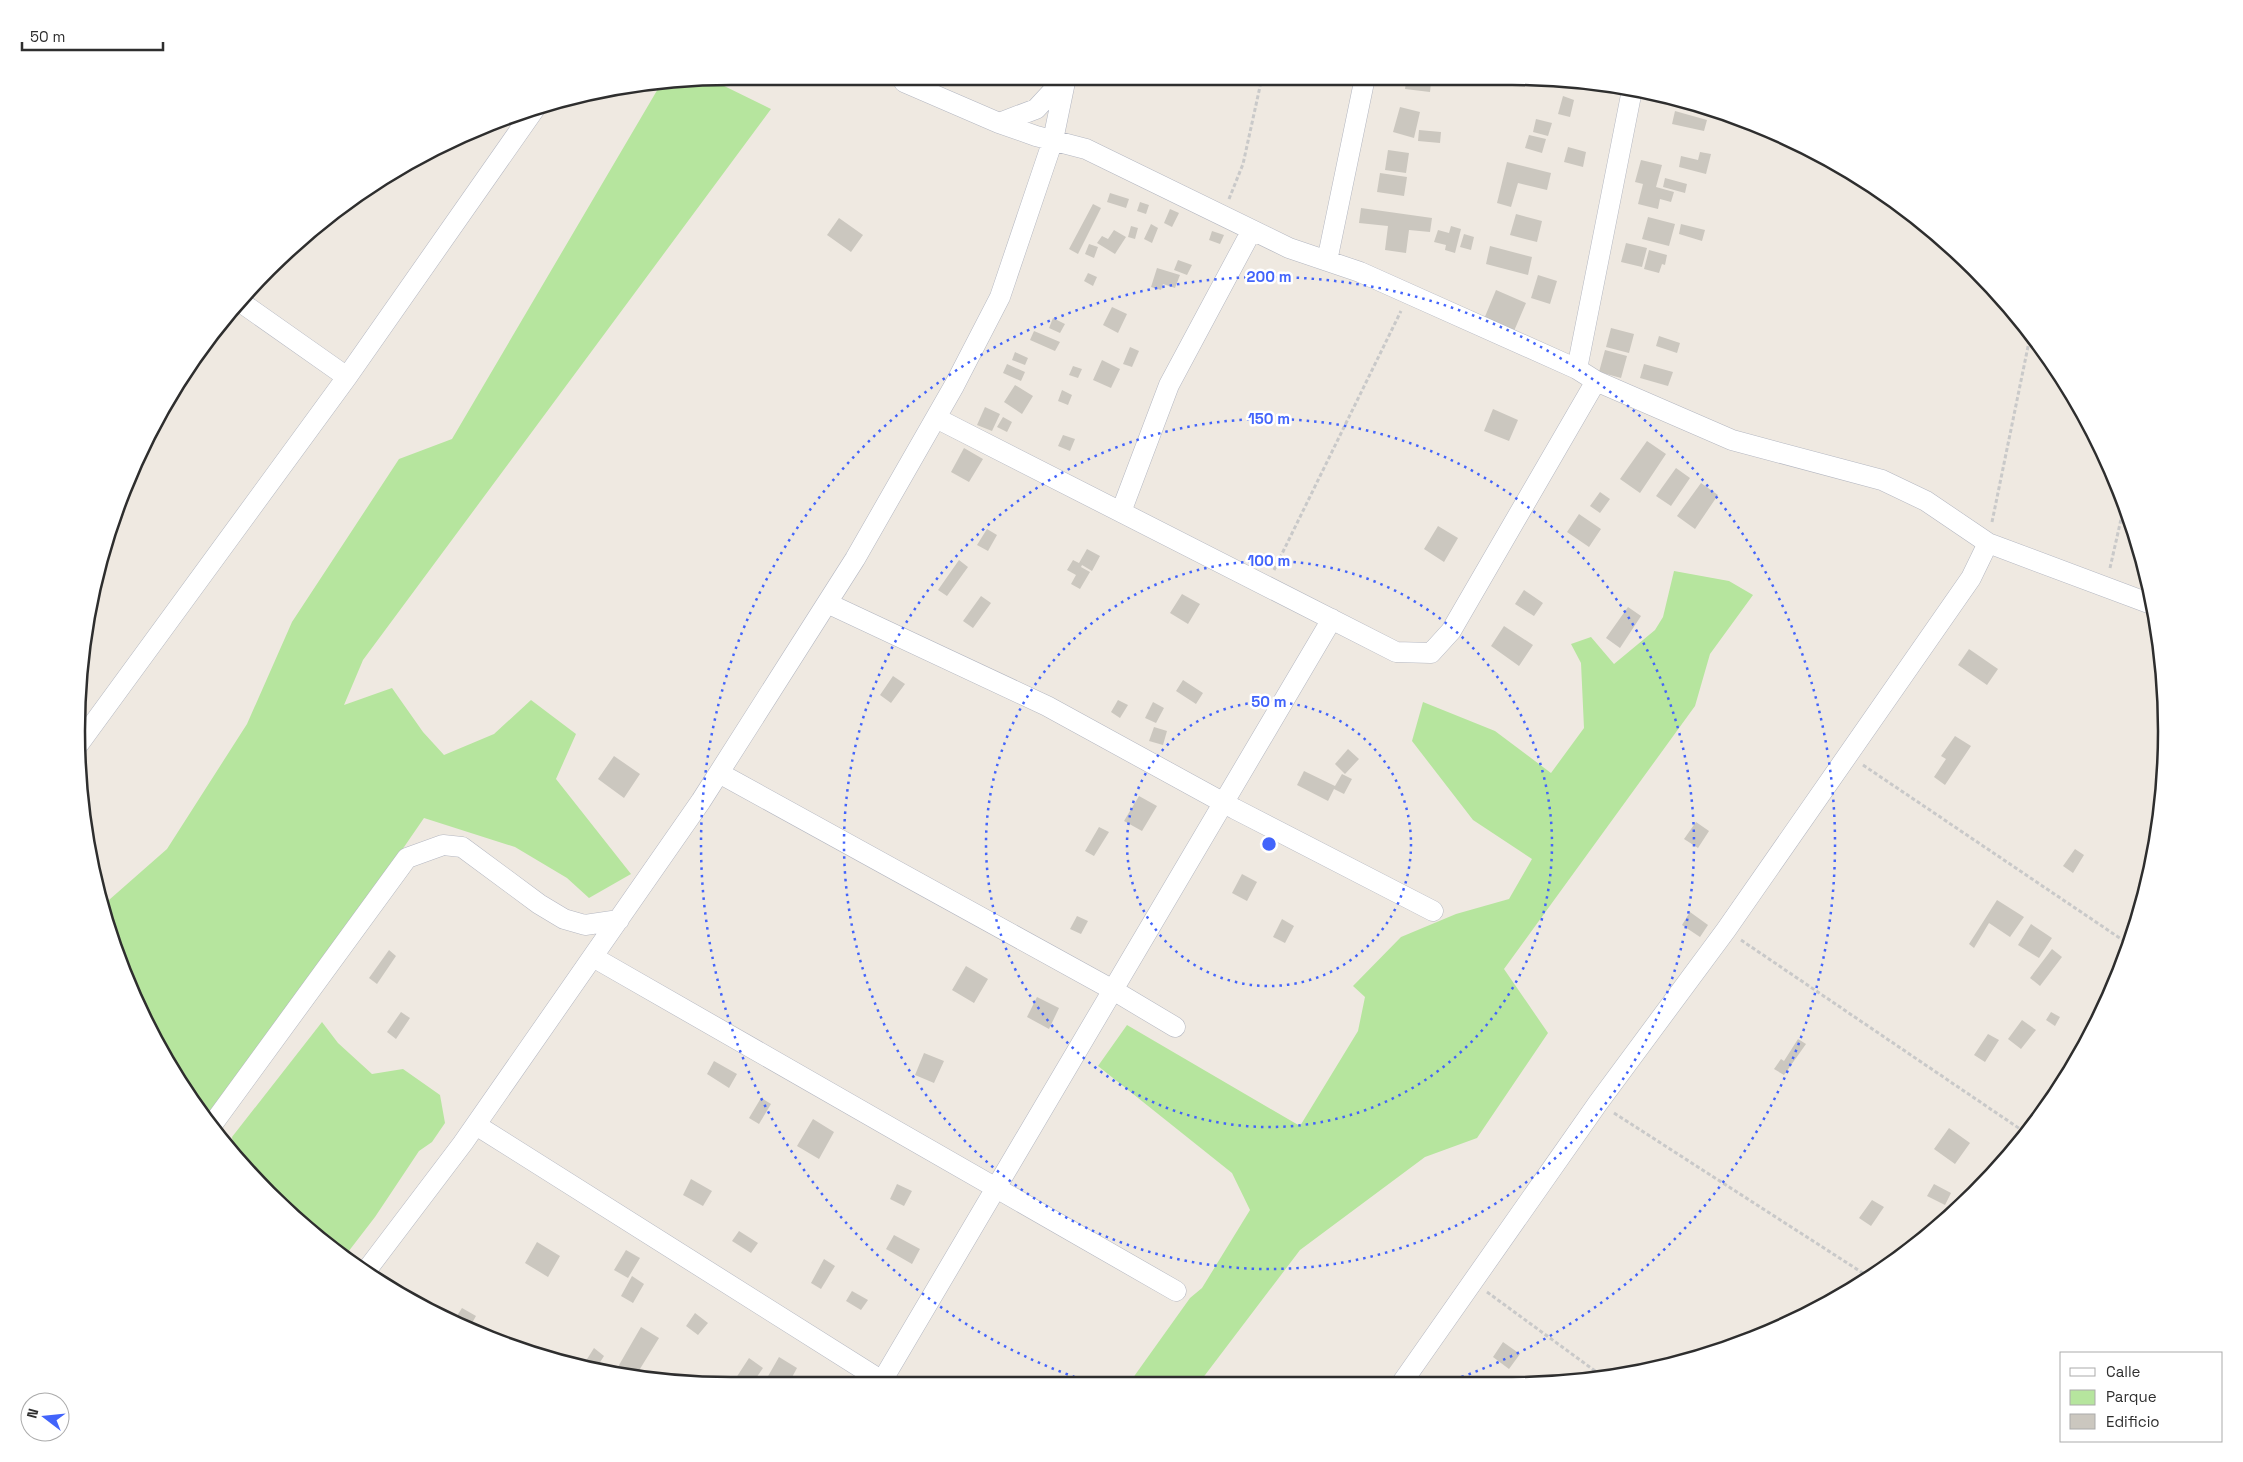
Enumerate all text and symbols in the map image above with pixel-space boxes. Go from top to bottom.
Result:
scale bar [22,20,164,52]
text: 50 m [30,27,65,46]
text: 200 m [1247,267,1291,286]
text: 150 m [1248,409,1290,428]
text: 100 m [1248,551,1290,570]
text: 50 m [1251,692,1287,711]
centre of rings [1260,835,1278,853]
legend [2060,1352,2223,1442]
text: Calle [2106,1362,2141,1381]
text: Parque [2106,1387,2157,1406]
north arrow [20,1392,70,1442]
text: N [23,1406,42,1420]
text: Edificio [2106,1412,2160,1431]

